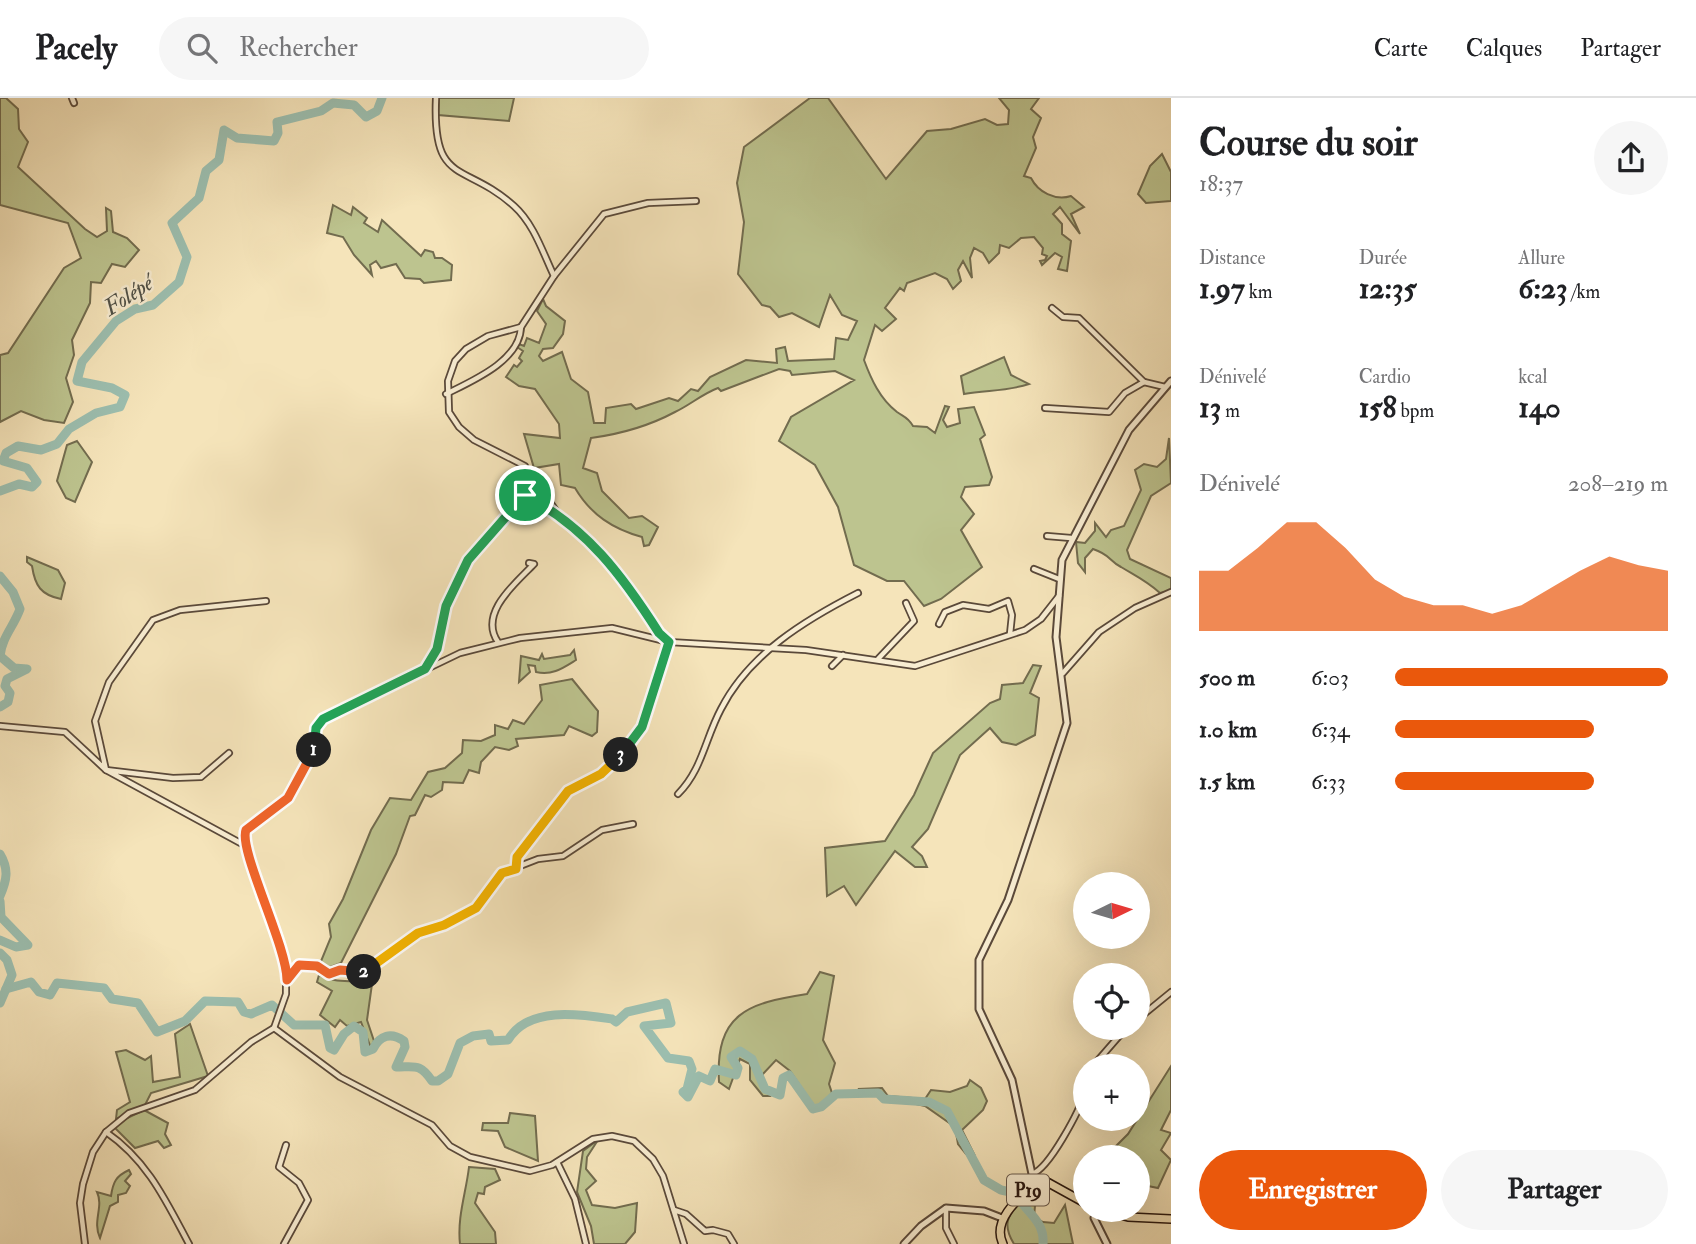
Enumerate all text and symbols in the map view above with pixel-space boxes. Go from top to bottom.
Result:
search box [159,17,649,80]
text: Pacely [35,28,117,69]
icon: search [183,29,221,67]
text: Rechercher [239,32,358,64]
text: Carte [1374,33,1428,64]
text: Calques [1466,33,1542,64]
text: Partager [1580,33,1661,64]
text: Course du soir [1199,119,1418,167]
button: share [1594,121,1668,195]
text: 18:37 [1199,169,1243,198]
text: Distance [1199,246,1265,270]
text: Durée [1359,246,1407,270]
text: Allure [1518,246,1565,270]
water label: Folépé [97,267,161,323]
text: 1.97 [1199,270,1245,307]
text: 12:35 [1359,270,1417,307]
text: 6:23 [1518,270,1568,307]
text: km [1245,280,1272,304]
text: /km [1568,280,1600,304]
text: Dénivelé [1199,365,1266,389]
text: Cardio [1359,365,1411,389]
text: kcal [1518,365,1547,389]
text: 13 [1199,389,1221,426]
text: 158 [1359,389,1397,426]
text: 140 [1518,389,1561,426]
text: m [1221,399,1240,423]
text: bpm [1397,399,1434,423]
pin [495,465,555,525]
text: Dénivelé [1199,469,1280,498]
text: 208–219 m [1568,469,1668,498]
icon: arrive [506,476,544,514]
text: 500 m [1199,663,1255,692]
text: 6:03 [1311,663,1349,692]
text: 1.0 km [1199,715,1257,744]
text: 6:34 [1311,715,1349,744]
pin: 1 [296,732,332,768]
text: 1 [310,737,317,761]
pin: 3 [604,738,638,772]
text: 3 [617,742,624,766]
text: 1.5 km [1199,767,1255,796]
text: 6:33 [1311,767,1346,796]
north arrow [1073,872,1150,948]
map controls [1073,872,1150,1222]
pin: 2 [346,954,382,990]
text: 2 [359,959,368,983]
button: locate [1073,963,1150,1040]
button: + [1073,1054,1150,1131]
button: − [1073,1145,1150,1222]
button: Enregistrer [1199,1150,1427,1230]
button: Partager [1441,1150,1668,1230]
road number: P19 [1007,1174,1049,1206]

